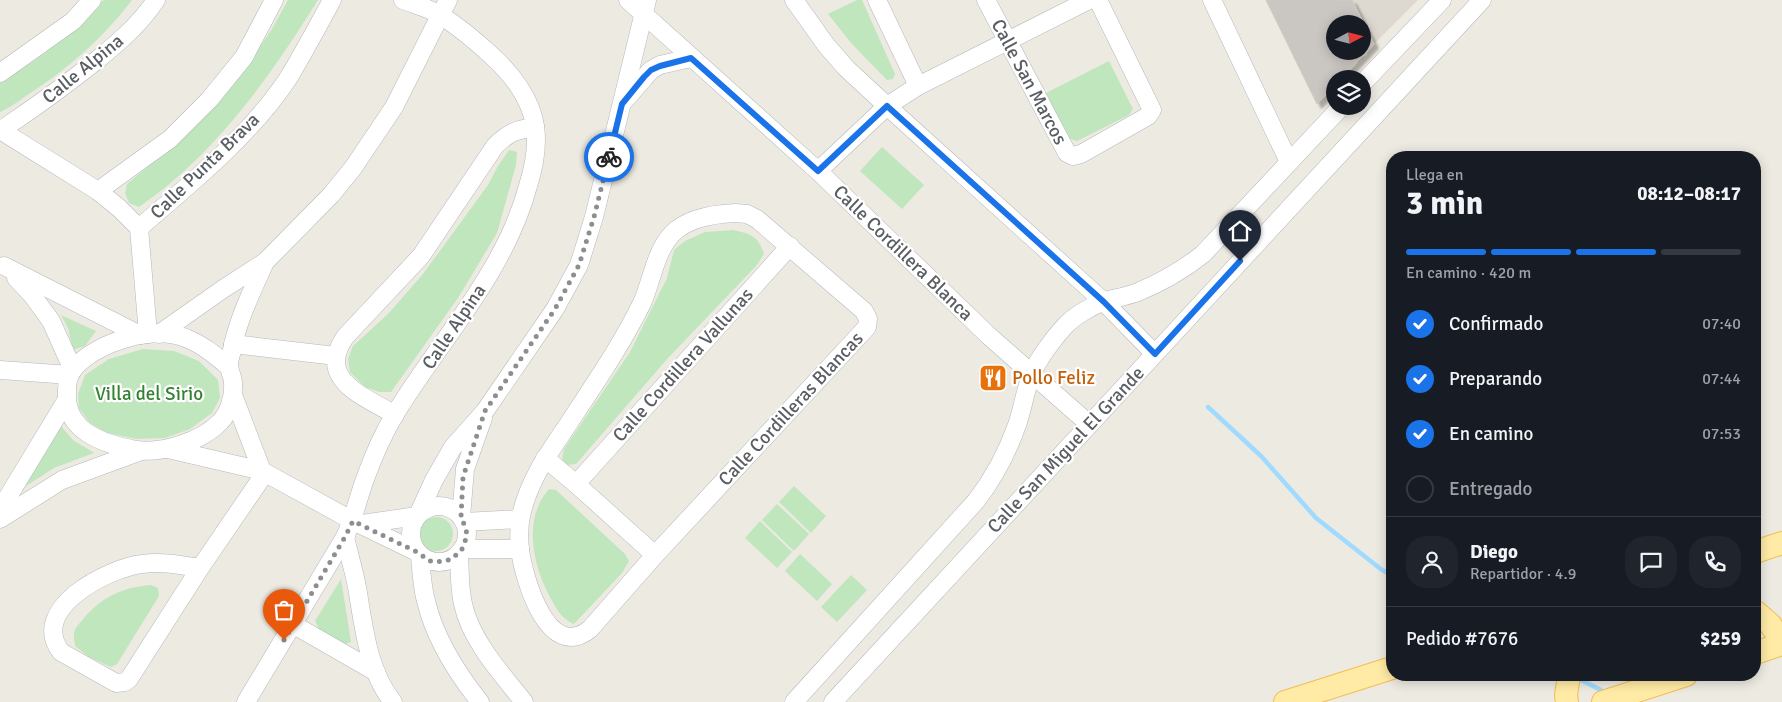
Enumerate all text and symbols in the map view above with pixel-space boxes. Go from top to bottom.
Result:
street label: Calle San Marcos [986,15,1072,149]
north arrow [1326,15,1371,60]
map controls [1326,15,1371,115]
street label: Calle Alpina [38,29,128,109]
button: layers [1326,70,1371,115]
street label: Calle Punta Brava [145,108,265,224]
courier [584,132,634,182]
icon: bike [595,143,623,171]
text: Llega en [1406,165,1464,185]
street label: Calle Cordillera Blanca [828,180,978,326]
text: 08:12–08:17 [1637,182,1741,206]
text: 3 min [1406,184,1483,223]
pin [1219,210,1261,261]
icon: home [1226,217,1254,245]
text: En camino · 420 m [1406,263,1531,283]
street label: Calle Alpina [417,280,491,374]
street label: Calle Cordillera Vallunas [608,283,758,447]
icon: check [1406,310,1434,338]
text: Confirmado [1449,312,1543,336]
text: 07:40 [1702,314,1741,334]
street label: Calle Cordilleras Blancas [713,327,869,491]
street label: Calle San Miguel El Grande [982,362,1150,538]
restaurant icon: Pollo Feliz [978,363,1008,393]
icon: check [1406,365,1434,393]
place label: Pollo Feliz [1012,366,1095,390]
text: Preparando [1449,367,1542,391]
text: 07:44 [1702,369,1741,389]
park label: Villa del Sirio [95,382,203,406]
icon: check [1406,420,1434,448]
text: En camino [1449,422,1533,446]
text: 07:53 [1702,424,1741,444]
text: Entregado [1449,477,1532,501]
button: person [1406,536,1458,588]
button: chat [1625,536,1677,588]
button: phone [1689,536,1741,588]
text: Diego [1470,540,1518,564]
text: Repartidor · 4.9 [1470,564,1576,584]
pin [263,589,305,640]
icon: bag [270,596,298,624]
text: Pedido #7676 [1406,627,1518,651]
text: $259 [1700,627,1741,651]

